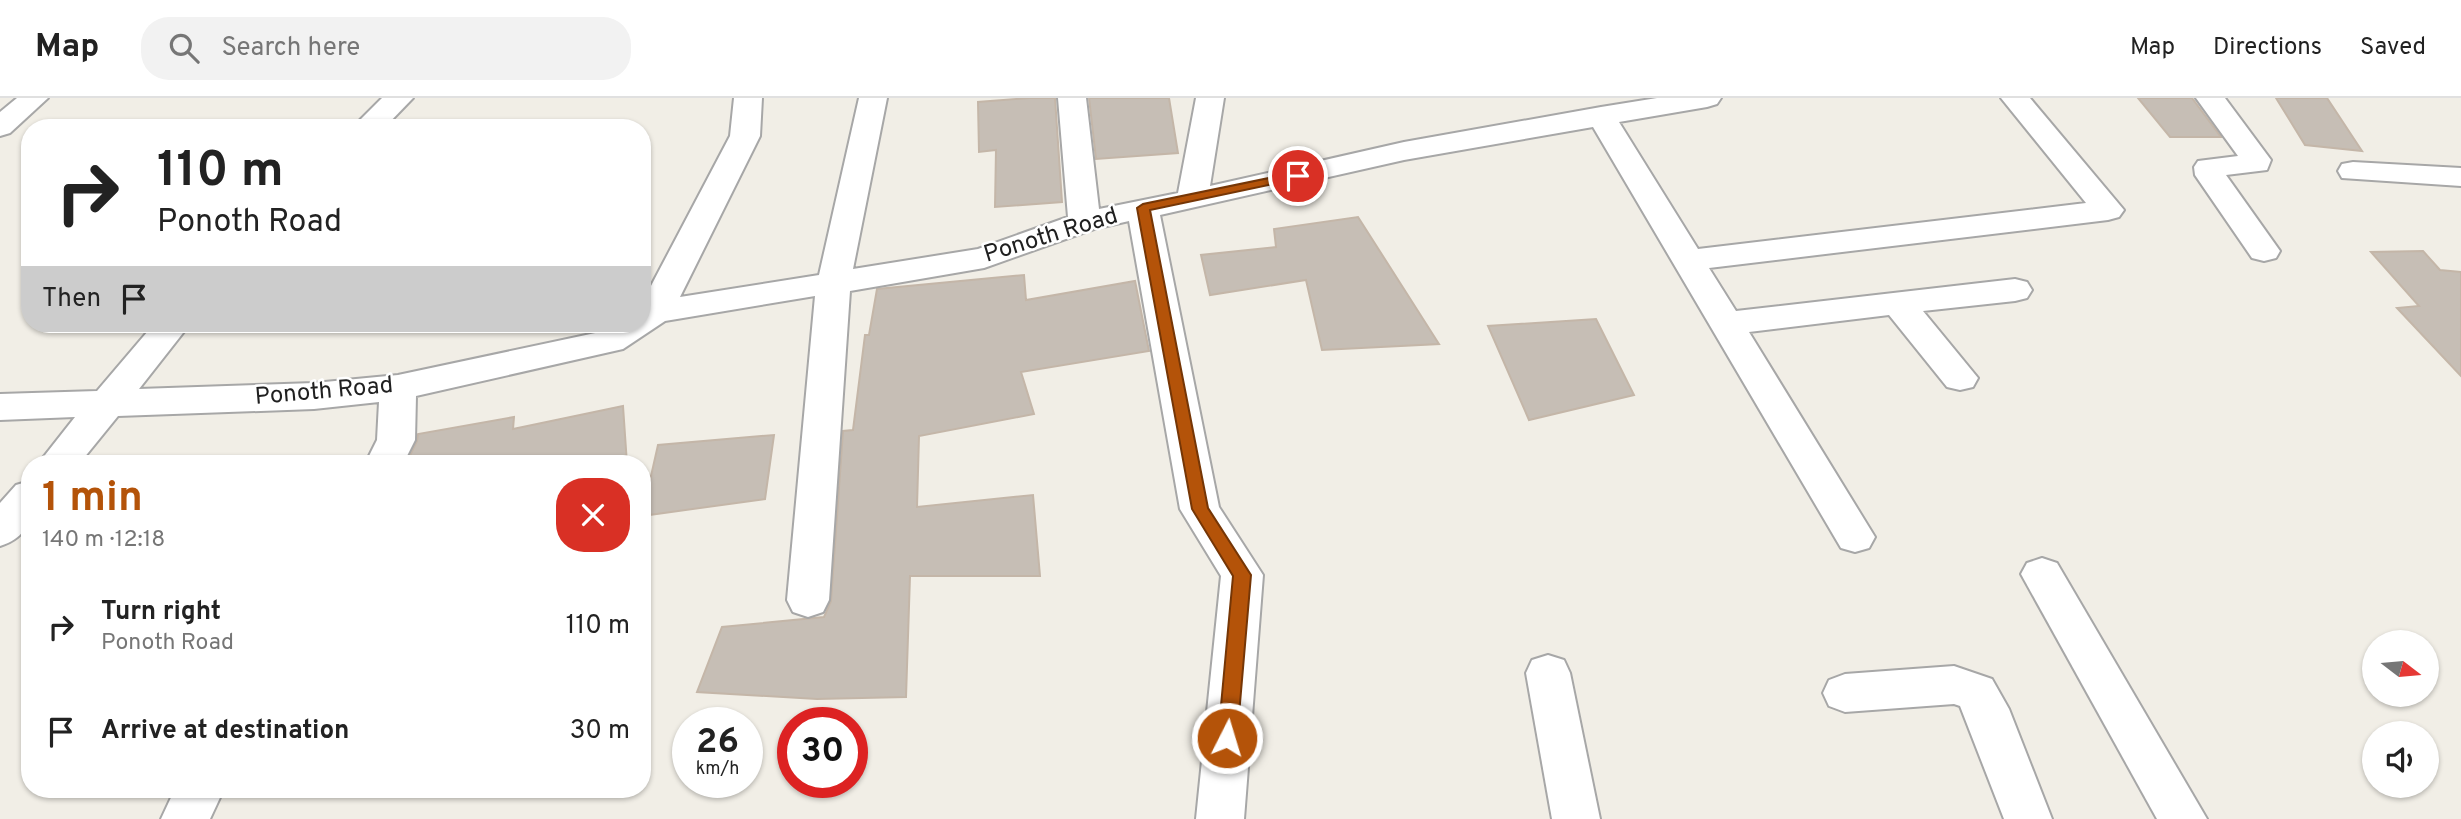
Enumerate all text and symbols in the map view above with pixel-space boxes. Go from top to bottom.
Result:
search box [141,17,631,80]
text: Map [35,27,99,69]
icon: search [165,29,203,67]
text: Search here [221,32,360,65]
text: Map [2130,33,2175,63]
text: Directions [2213,33,2322,63]
text: Saved [2360,33,2426,63]
text: 110 m [157,142,284,204]
pin [1268,146,1328,206]
icon: right [42,147,133,238]
icon: arrive [1279,157,1317,195]
street label: Ponoth Road [980,201,1122,271]
text: Ponoth Road [157,203,342,243]
icon: arrive [115,280,153,318]
text: Then [42,283,101,316]
street label: Ponoth Road [254,371,394,413]
text: 1 min [42,473,143,526]
button: close [556,478,630,552]
text: 140 m · 12:18 [42,526,165,555]
text: Turn right [101,596,221,629]
icon: right [42,608,80,646]
text: 110 m [566,610,630,643]
text: Ponoth Road [101,629,234,658]
north arrow [2362,630,2440,707]
map controls [2362,630,2439,798]
position arrow [1190,701,1264,775]
speed limit sign: 30 [777,707,868,798]
icon: arrive [42,713,80,751]
text: Arrive at destination [101,715,349,748]
text: 30 m [570,715,630,748]
text: 26 [696,721,739,765]
button: sound [2362,721,2439,798]
text: km/h [696,758,739,781]

